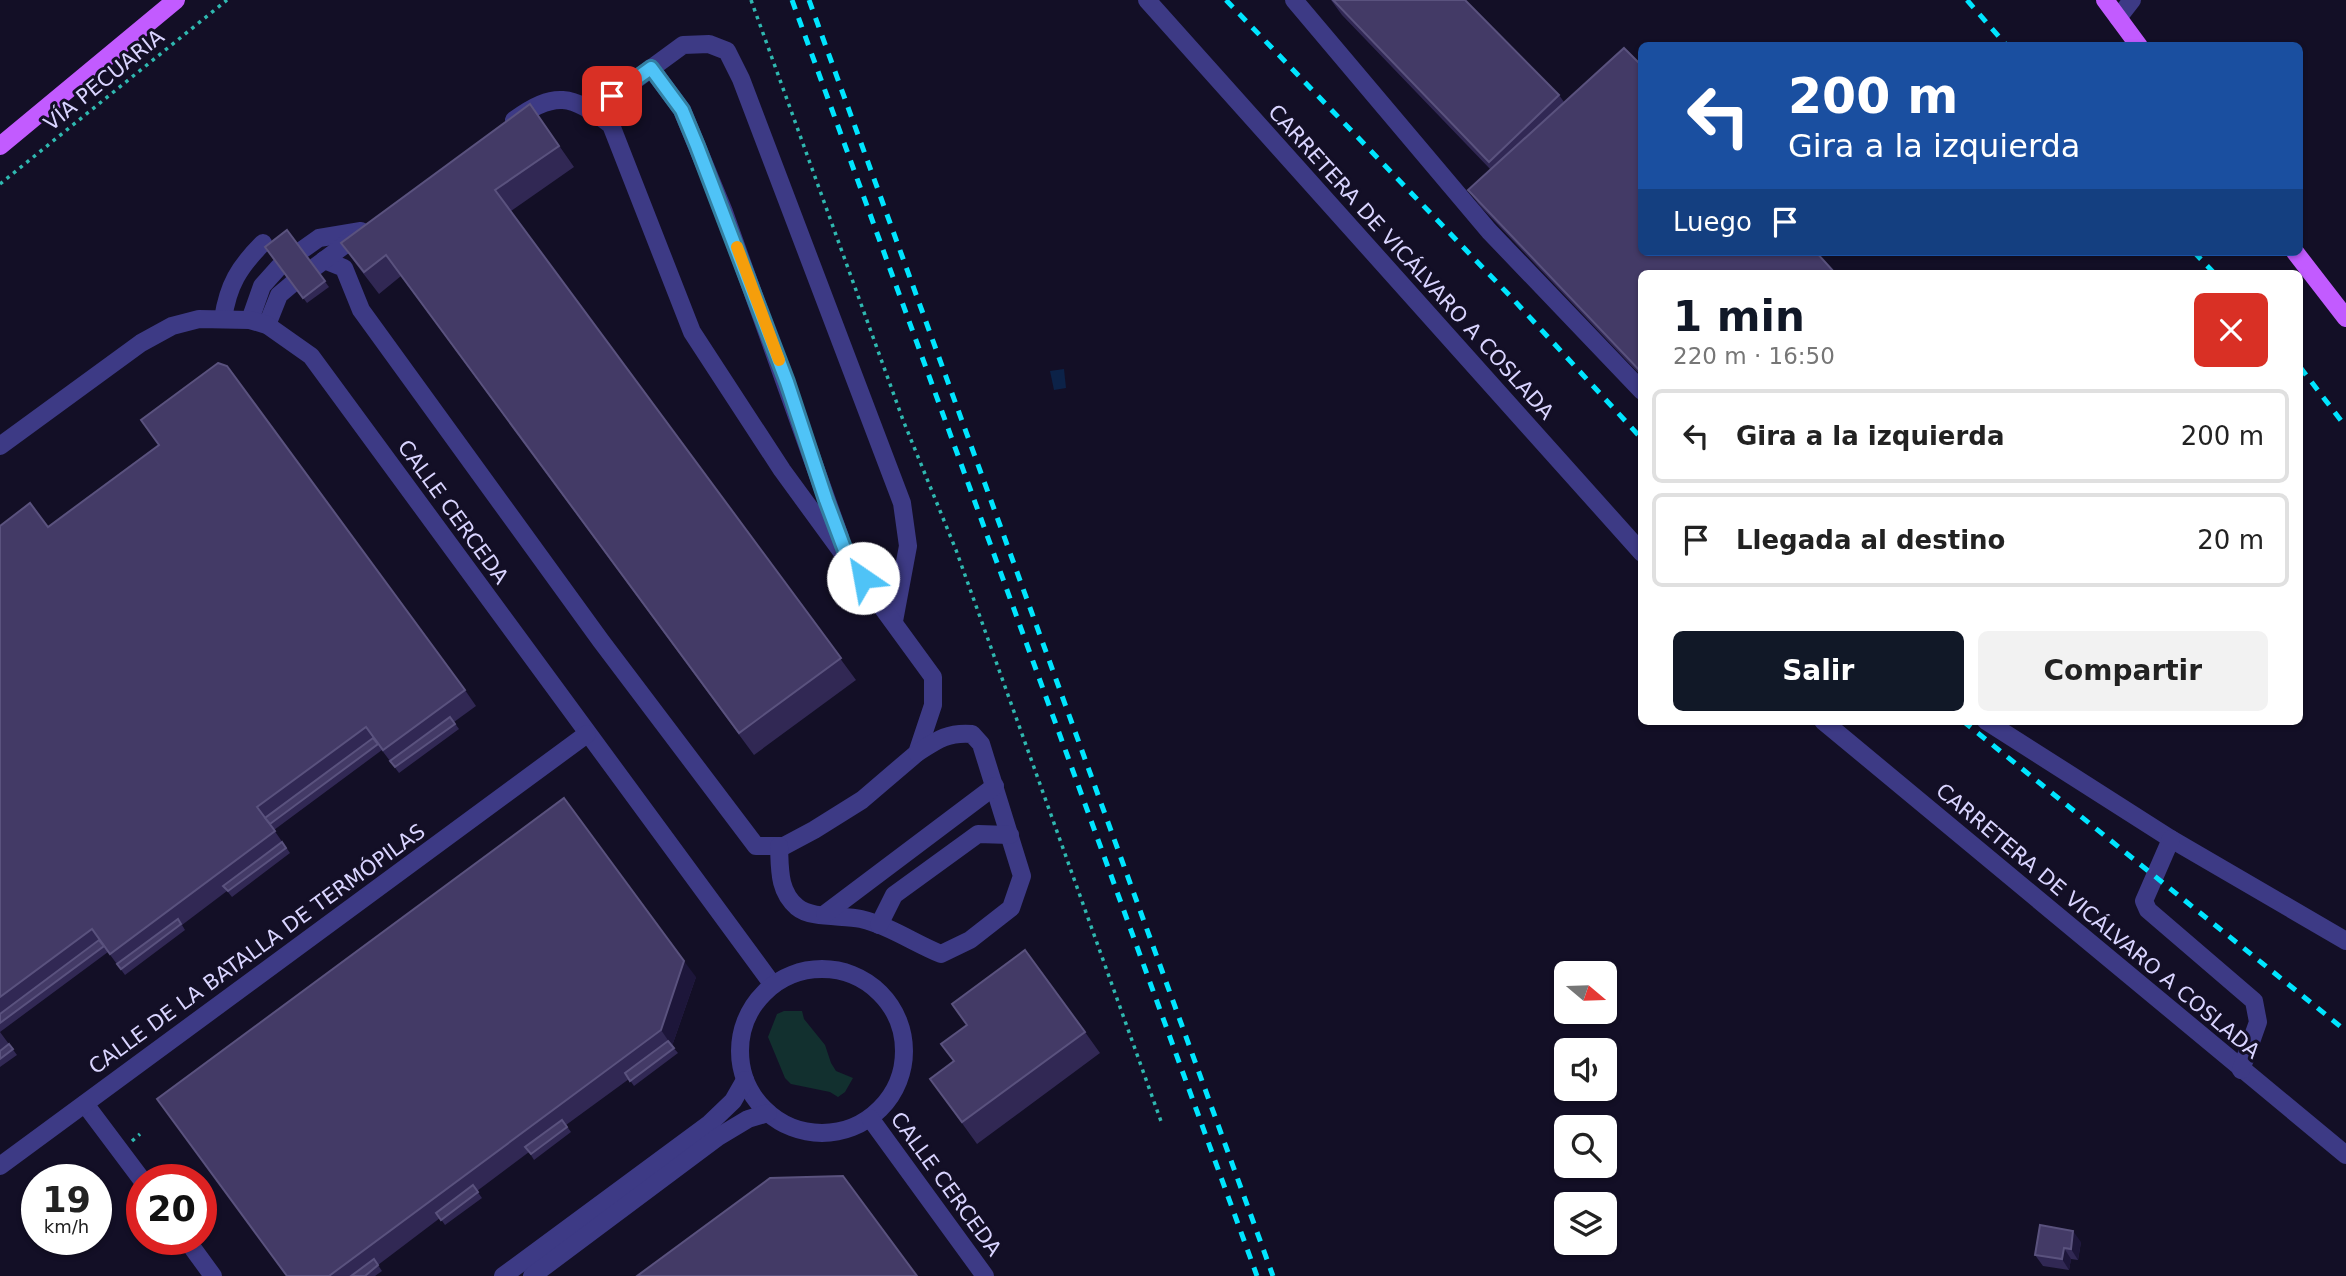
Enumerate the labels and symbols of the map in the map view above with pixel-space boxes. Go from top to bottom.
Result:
street label: VÍA PECUARIA [39,23,169,136]
pin [582,66,642,126]
street label: CARRETERA DE VICÁLVARO A COSLADA [1263,99,1560,425]
street label: CALLE CERCEDA [393,435,514,589]
position arrow [826,541,900,615]
street label: CARRETERA DE VICÁLVARO A COSLADA [1931,778,2266,1064]
street label: CALLE DE LA BATALLA DE TERMÓPILAS [84,818,430,1079]
north arrow [1554,961,1617,1024]
street label: CALLE CERCEDA [886,1107,1007,1261]
speed limit sign: 20 [126,1164,217,1255]

